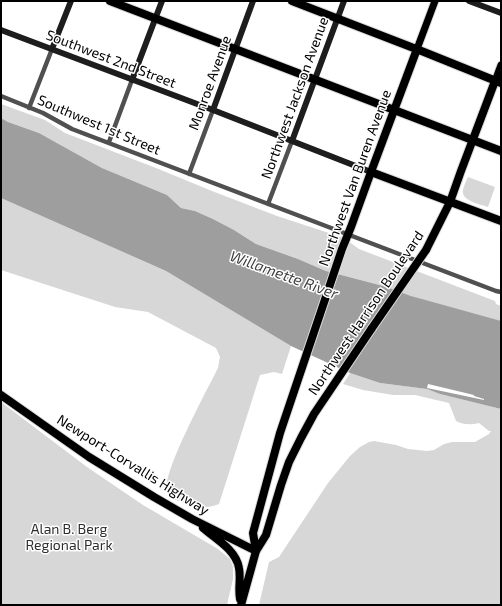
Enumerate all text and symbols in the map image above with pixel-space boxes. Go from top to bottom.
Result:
street label: Northwest Jackson Avenue [258,15,332,181]
street label: Southwest 2nd Street [44,26,178,92]
street label: Monroe Avenue [185,33,235,133]
street label: Northwest Van Buren Avenue [315,88,395,268]
street label: Southwest 1st Street [35,92,163,158]
street label: Northwest Harrison Boulevard [305,228,427,398]
water label: Willamette River [227,247,341,303]
street label: Newport-Corvallis Highway [54,411,212,519]
park label: Alan B. Berg Regional Park [25,521,113,554]

